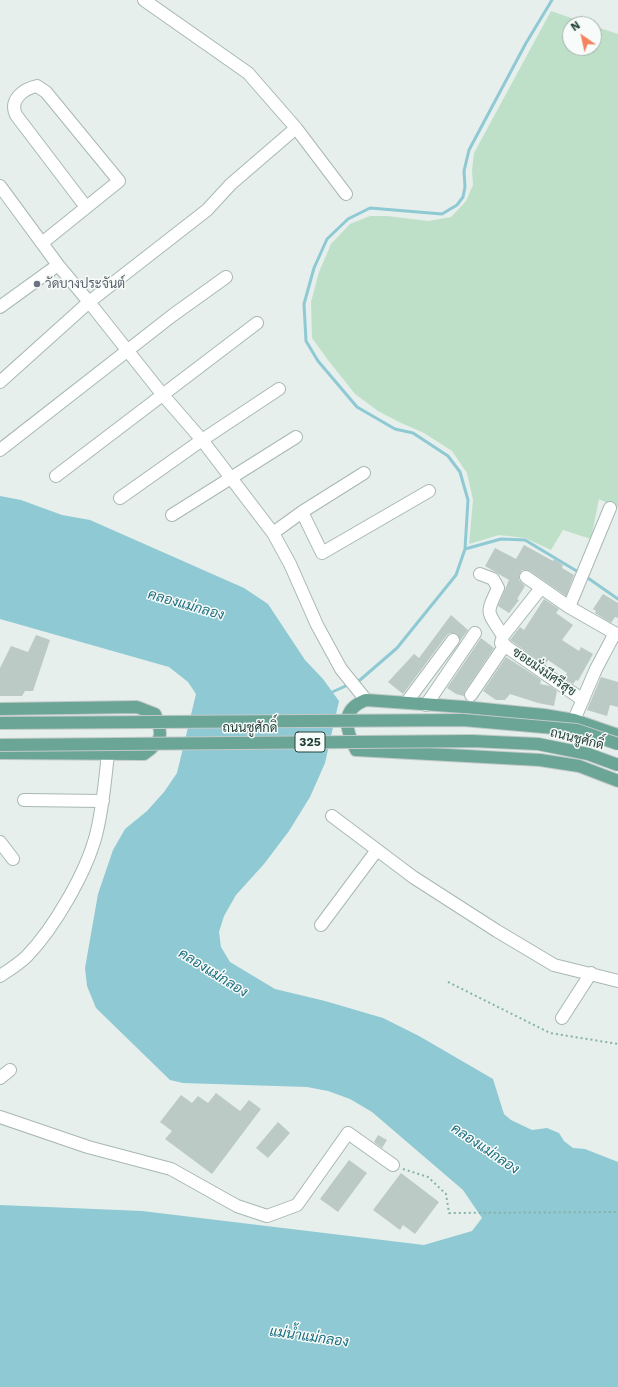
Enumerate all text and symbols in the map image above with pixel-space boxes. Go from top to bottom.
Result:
north arrow [562,16,602,56]
text: N [569,19,583,34]
place label: วัดบางประจันต์ [45,276,125,292]
marker: วัดบางประจันต์ [32,279,42,289]
water label: คลองแม่กลอง [146,586,226,624]
street label: ซอยมั่งมีศรีสุข [509,644,579,700]
street label: ถนนชูศักดิ์ [222,720,278,736]
street label: ถนนชูศักดิ์ [548,725,606,753]
road number: 325 [295,732,325,752]
water label: คลองแม่กลอง [175,945,251,1001]
water label: คลองแม่กลอง [448,1120,522,1178]
water label: แม่น้ำแม่กลอง [268,1323,350,1351]

